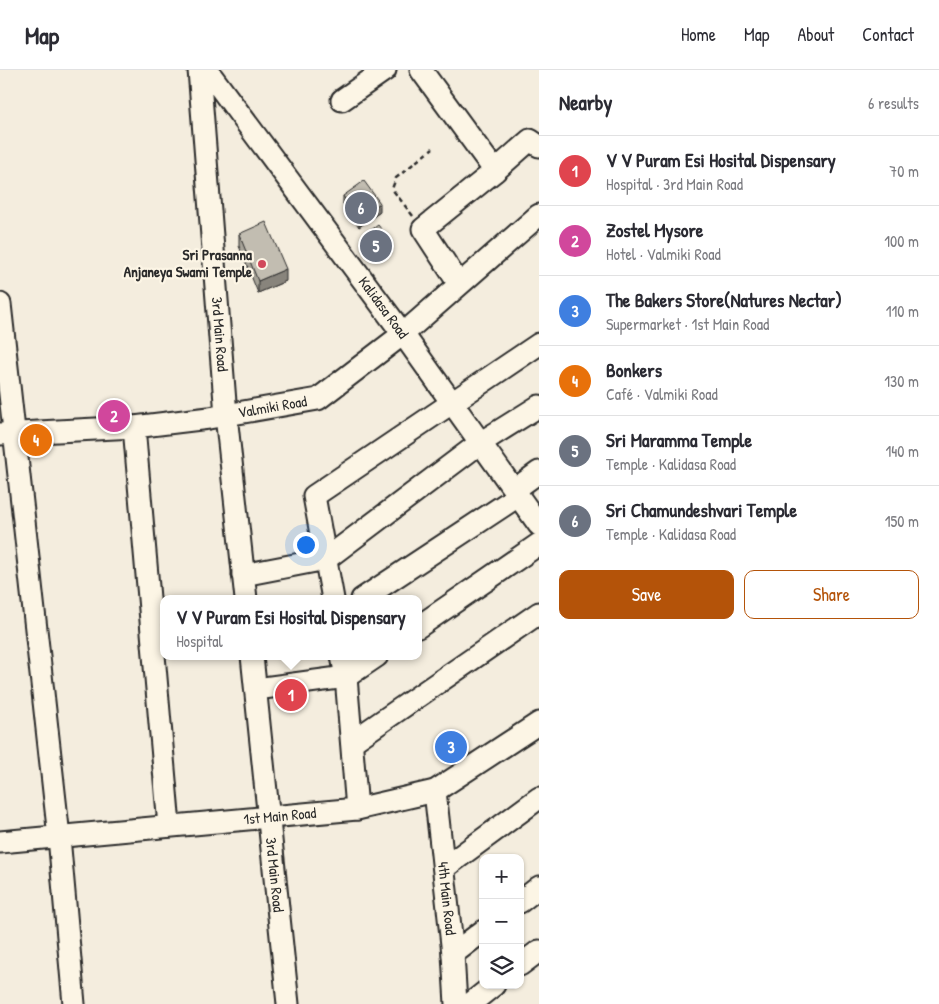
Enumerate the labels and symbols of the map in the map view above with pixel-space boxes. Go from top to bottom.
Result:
pin: 6 [345,189,377,227]
pin: 5 [360,227,392,265]
place label: Sri Prasanna Anjaneya Swami Temple [124,244,252,283]
marker: Sri Prasanna Anjaneya Swami Temple [256,258,268,270]
street label: Kalidasa Road [354,272,414,343]
street label: 3rd Main Road [207,296,234,372]
street label: Valmiki Road [236,390,308,423]
pin: 2 [98,397,130,435]
pin: 4 [20,421,52,459]
your location [293,532,319,558]
pin: 1 [275,676,307,714]
pin: 3 [435,728,467,766]
street label: 1st Main Road [242,802,317,829]
street label: 3rd Main Road [261,836,289,913]
street label: 4th Main Road [433,861,462,936]

